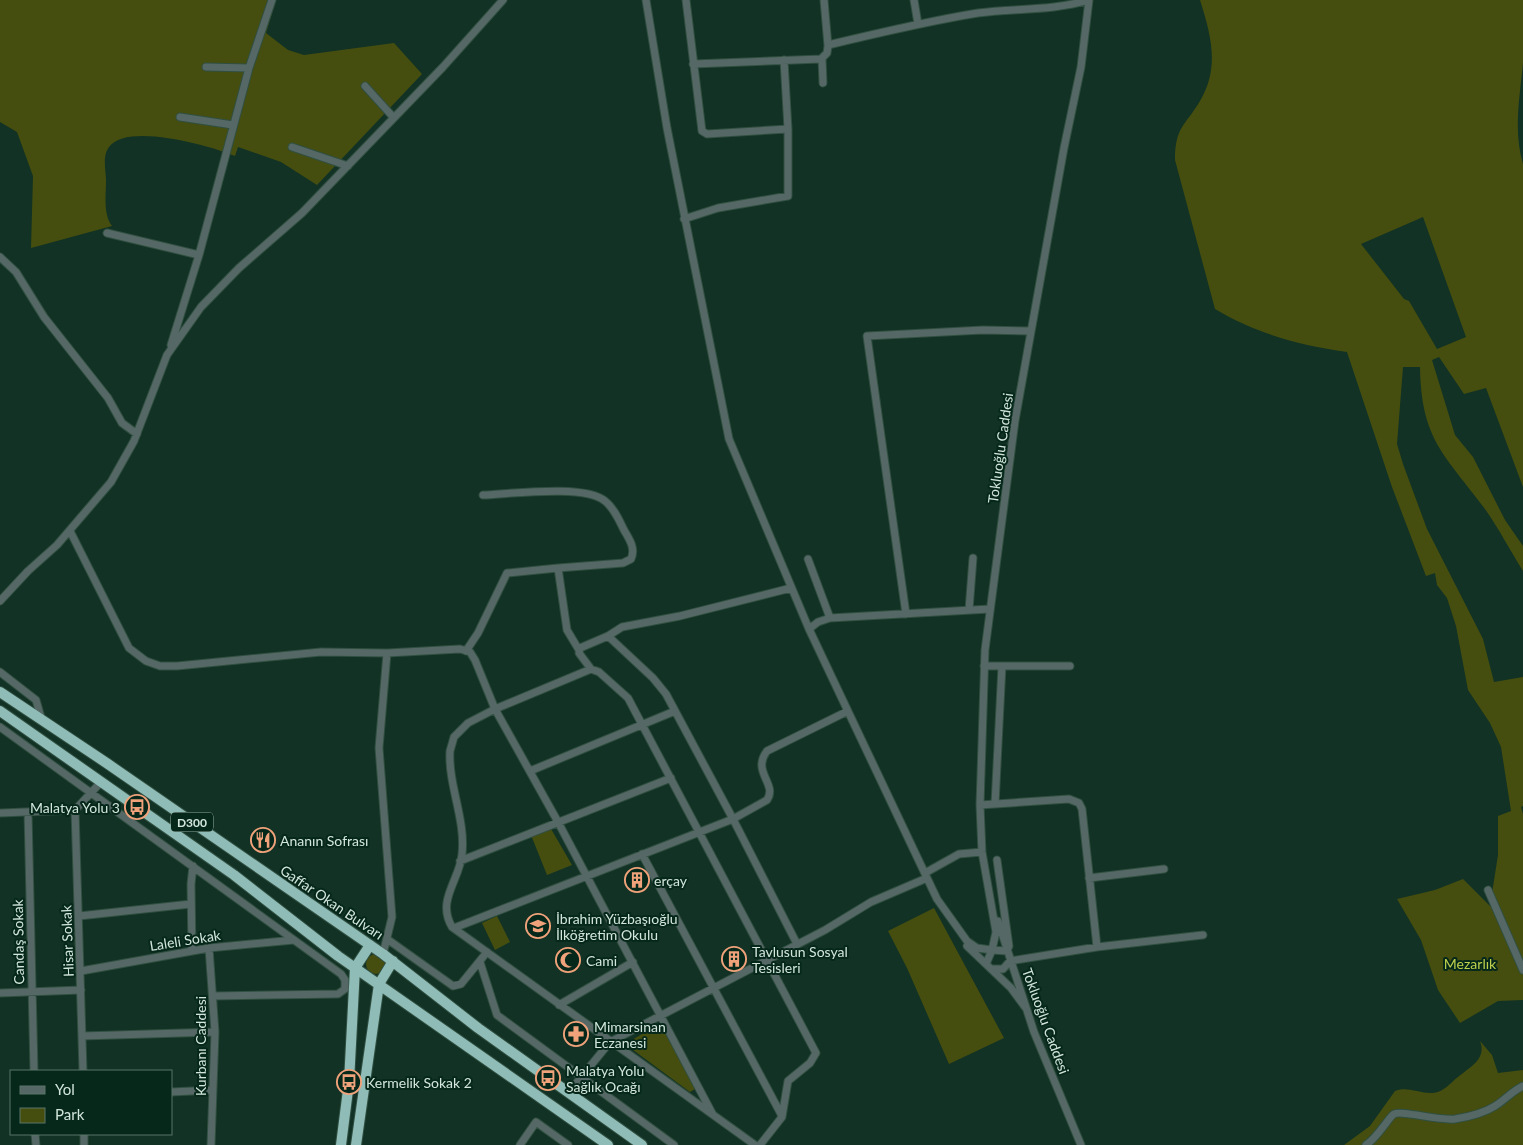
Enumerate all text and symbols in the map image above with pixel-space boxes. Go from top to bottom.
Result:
street label: Tokluoğlu Caddesi [984,392,1016,504]
bus stop icon: Malatya Yolu 3 [124,794,150,820]
place label: Malatya Yolu 3 [30,799,120,816]
road number: D300 [171,812,213,832]
restaurant icon: Ananın Sofrası [250,827,276,853]
place label: Ananın Sofrası [280,832,368,849]
street label: Gaffar Okan Bulvarı [277,861,387,943]
building icon: erçay [624,867,650,893]
place label: erçay [654,872,688,889]
street label: Candaş Sokak [9,898,27,985]
street label: Hisar Sokak [57,904,77,977]
place label: İbrahim Yüzbaşıoğlu İlköğretim Okulu [556,910,678,943]
school or university icon: İbrahim Yüzbaşıoğlu İlköğretim Okulu [525,913,551,939]
street label: Laleli Sokak [148,926,223,954]
place label: Tavlusun Sosyal Tesisleri [752,943,848,976]
building icon: Tavlusun Sosyal Tesisleri [721,946,747,972]
mosque icon: Cami [555,947,581,973]
place label: Cami [586,952,617,969]
park label: Mezarlık [1444,955,1497,972]
street label: Tokluoğlu Caddesi [1019,966,1073,1076]
street label: Kurbanı Caddesi [192,996,209,1096]
place label: Mimarsinan Eczanesi [594,1018,666,1051]
pharmacy icon: Mimarsinan Eczanesi [563,1021,589,1047]
place label: Malatya Yolu Sağlık Ocağı [566,1062,644,1095]
bus stop icon: Malatya Yolu Sağlık Ocağı [535,1065,561,1091]
bus stop icon: Kermelik Sokak 2 [336,1069,362,1095]
legend [10,1070,172,1135]
place label: Kermelik Sokak 2 [366,1074,472,1091]
text: Yol [55,1080,75,1098]
text: Park [55,1105,85,1123]

